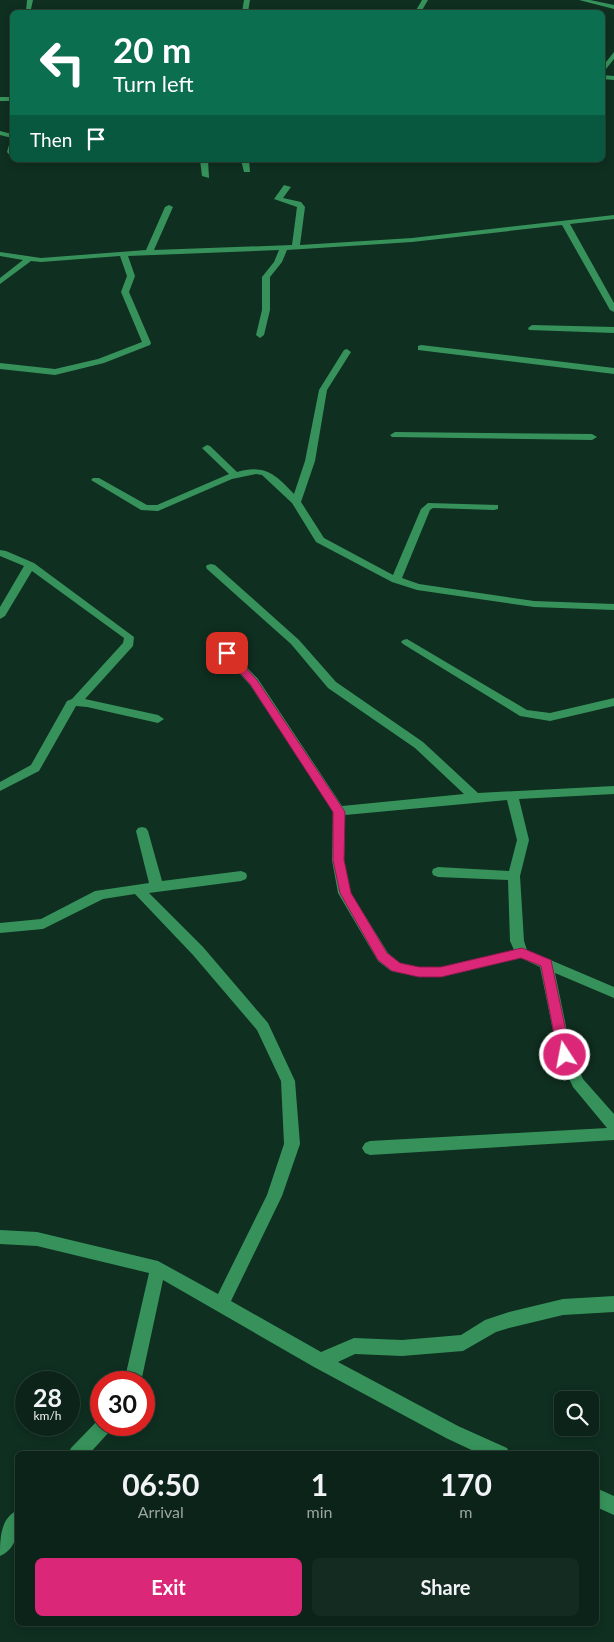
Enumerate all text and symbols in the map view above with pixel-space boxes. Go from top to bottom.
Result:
text: 20 m [113,28,191,70]
icon: left [30,30,95,95]
text: Turn left [113,70,194,97]
icon: arrive [82,125,110,153]
text: Then [30,128,72,151]
pin [206,632,248,674]
icon: arrive [213,639,241,667]
position arrow [538,1028,590,1080]
speed limit sign: 30 [90,1371,155,1436]
text: 28 [33,1382,62,1412]
map controls [554,1391,599,1436]
button: search [554,1391,599,1436]
text: km/h [33,1408,62,1423]
text: 06:50 [122,1466,199,1502]
text: 1 [311,1466,328,1502]
text: 170 [440,1466,492,1502]
text: Arrival [138,1502,184,1521]
text: min [307,1502,333,1521]
text: m [459,1502,472,1521]
button: Exit [35,1558,302,1616]
button: Share [312,1558,579,1616]

